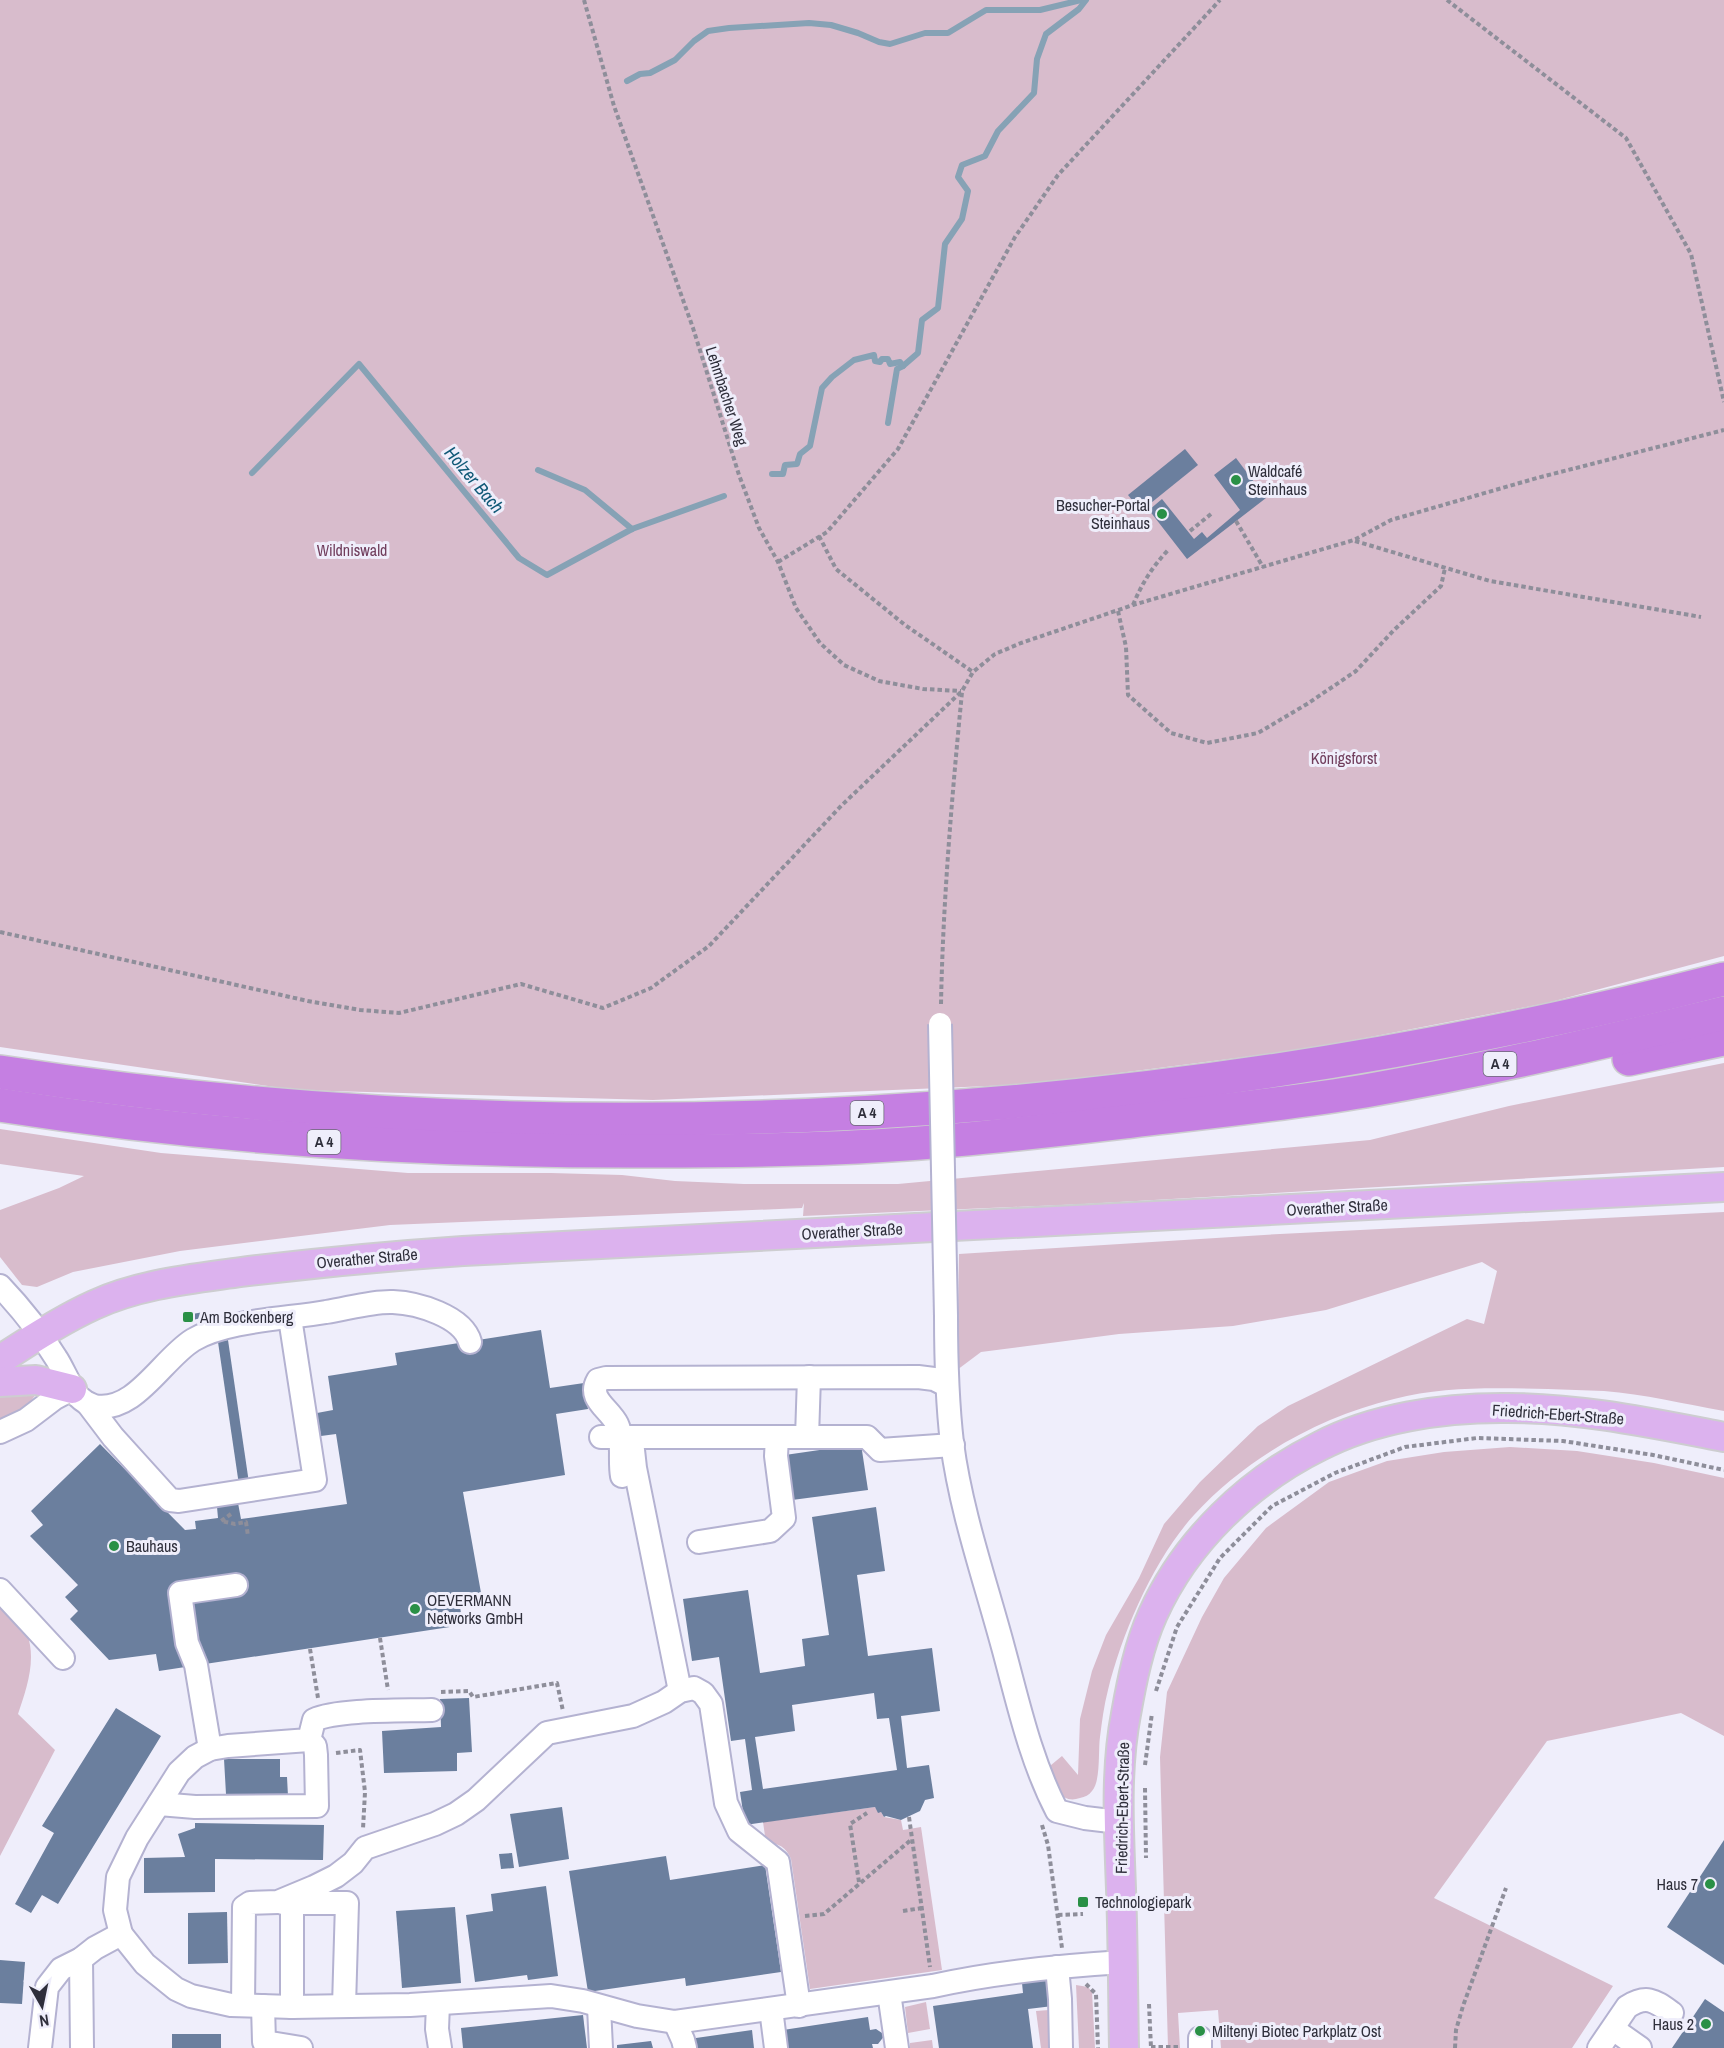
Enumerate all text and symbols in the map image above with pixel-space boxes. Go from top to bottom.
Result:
street label: Lehmbacher Weg [701,343,754,449]
water label: Holzer Bach [439,441,510,519]
place label: Waldcafé Steinhaus [1248,460,1307,500]
marker: Waldcafé Steinhaus [1229,473,1243,487]
place label: Besucher-Portal Steinhaus [1056,494,1150,534]
marker: Besucher-Portal Steinhaus [1155,507,1169,521]
park label: Wildniswald [317,539,387,561]
park label: Königsforst [1311,747,1378,769]
road number: A 4 [1484,1052,1516,1076]
road number: A 4 [850,1101,884,1125]
road number: A 4 [308,1130,340,1154]
street label: Overather Straße [1286,1193,1388,1221]
street label: Overather Straße [801,1217,903,1245]
street label: Overather Straße [316,1243,418,1273]
place label: Am Bockenberg [199,1306,294,1328]
marker: Am Bockenberg [181,1310,195,1324]
street label: Friedrich-Ebert-Straße [1491,1398,1625,1430]
place label: Bauhaus [126,1535,178,1557]
marker: Bauhaus [107,1539,121,1553]
place label: OEVERMANN Networks GmbH [427,1589,523,1629]
marker: OEVERMANN Networks GmbH [408,1602,422,1616]
street label: Friedrich-Ebert-Straße [1110,1742,1134,1874]
place label: Haus 7 [1656,1873,1698,1895]
marker: Haus 7 [1703,1877,1717,1891]
place label: Technologiepark [1095,1891,1192,1913]
marker: Technologiepark [1076,1895,1090,1909]
north arrow [12,1976,72,2036]
text: N [38,2009,51,2032]
place label: Haus 2 [1652,2013,1694,2035]
marker: Haus 2 [1699,2017,1713,2031]
place label: Miltenyi Biotec Parkplatz Ost [1212,2020,1382,2042]
marker: Miltenyi Biotec Parkplatz Ost [1193,2024,1207,2038]

